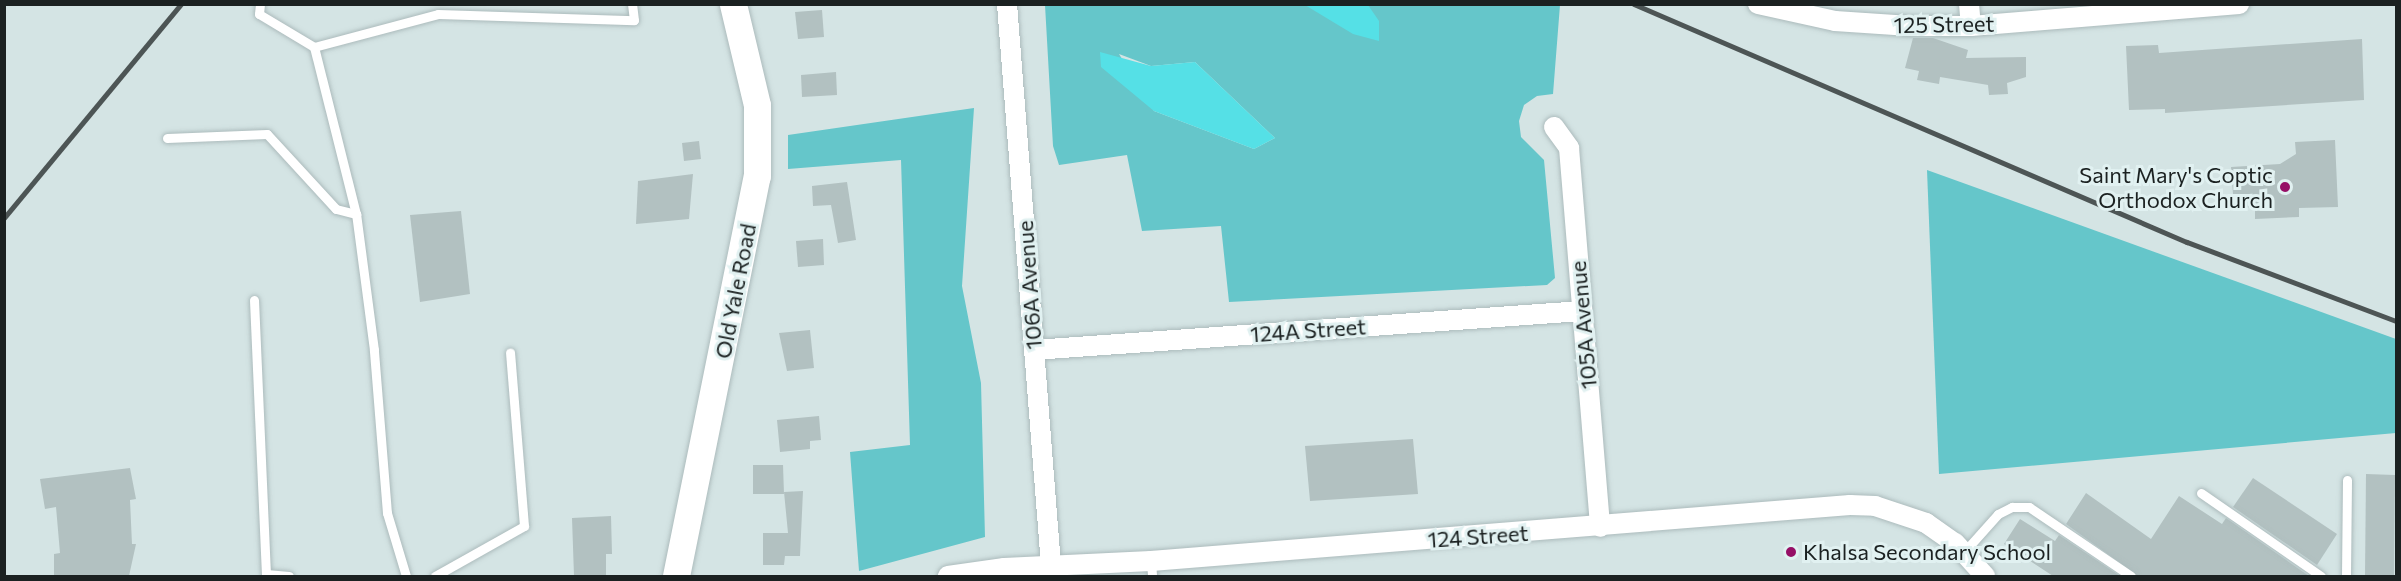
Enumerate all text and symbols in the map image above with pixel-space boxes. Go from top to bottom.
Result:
street label: 125 Street [1893,10,1995,38]
place label: Saint Mary's Coptic Orthodox Church [2079,161,2273,212]
marker: Saint Mary's Coptic Orthodox Church [2278,180,2292,194]
street label: 106A Avenue [1011,220,1047,350]
street label: Old Yale Road [709,221,761,361]
street label: 105A Avenue [1564,260,1602,390]
street label: 124A Street [1249,313,1367,347]
street label: 124 Street [1427,519,1529,553]
place label: Khalsa Secondary School [1803,539,2051,565]
marker: Khalsa Secondary School [1784,545,1798,559]

